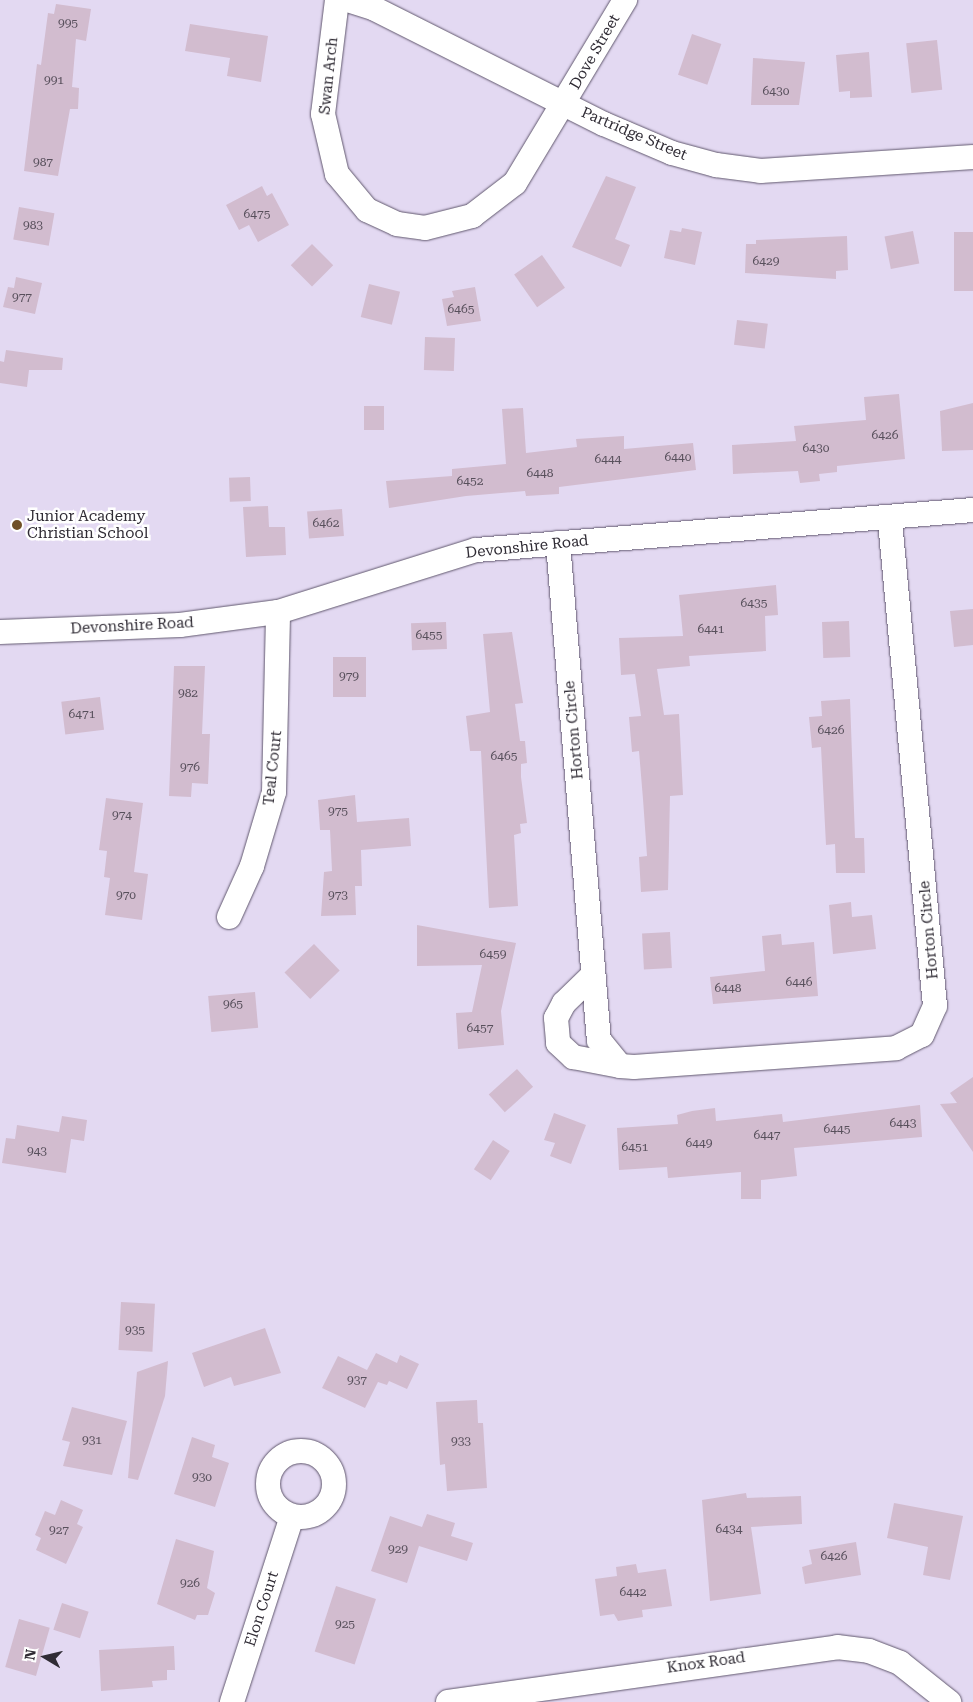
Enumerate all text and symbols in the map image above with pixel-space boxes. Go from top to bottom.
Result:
street label: Dove Street [566,11,624,93]
house number: 995 [58,17,78,31]
street label: Swan Arch [316,36,342,116]
house number: 991 [44,74,64,88]
house number: 6430 [763,85,789,99]
street label: Partridge Street [578,104,690,164]
house number: 987 [33,156,53,170]
house number: 6475 [244,208,270,222]
house number: 983 [23,219,43,233]
house number: 6429 [753,255,779,269]
house number: 977 [12,291,32,305]
house number: 6465 [448,303,474,317]
house number: 6426 [872,429,898,443]
house number: 6430 [803,442,829,456]
house number: 6440 [665,451,691,465]
house number: 6444 [595,453,621,467]
house number: 6448 [527,467,553,481]
house number: 6452 [457,475,483,489]
place label: Junior Academy Christian School [27,507,148,542]
house number: 6462 [313,517,339,531]
marker: Junior Academy Christian School [11,519,23,531]
street label: Devonshire Road [465,532,589,562]
house number: 6435 [741,597,767,611]
street label: Devonshire Road [70,614,194,638]
house number: 6441 [698,623,724,637]
house number: 6455 [416,629,442,643]
house number: 979 [339,670,359,684]
street label: Horton Circle [561,680,587,780]
house number: 982 [178,687,198,701]
house number: 6471 [69,708,95,722]
house number: 6426 [818,724,844,738]
street label: Teal Court [260,730,286,806]
house number: 6465 [491,750,517,764]
house number: 976 [180,761,200,775]
house number: 975 [328,805,348,819]
house number: 974 [112,809,132,823]
street label: Horton Circle [916,880,942,980]
house number: 970 [116,889,136,903]
house number: 973 [328,889,348,903]
house number: 6459 [480,948,506,962]
house number: 6446 [786,976,812,990]
house number: 6448 [715,982,741,996]
house number: 965 [223,998,243,1012]
house number: 6457 [467,1022,493,1036]
house number: 6443 [890,1117,916,1131]
house number: 6445 [824,1123,850,1137]
house number: 6447 [754,1129,780,1143]
house number: 6449 [686,1137,712,1151]
house number: 6451 [622,1141,648,1155]
house number: 943 [27,1145,47,1159]
house number: 935 [125,1324,145,1338]
house number: 937 [347,1374,367,1388]
house number: 931 [82,1434,102,1448]
house number: 933 [451,1435,471,1449]
house number: 930 [192,1471,212,1485]
house number: 6434 [716,1523,742,1537]
house number: 927 [49,1524,69,1538]
house number: 929 [388,1543,408,1557]
house number: 6426 [821,1550,847,1564]
street label: Elon Court [241,1569,283,1649]
house number: 926 [180,1577,200,1591]
house number: 6442 [620,1586,646,1600]
house number: 925 [335,1618,355,1632]
north arrow [20,1632,70,1682]
text: N [21,1648,39,1661]
street label: Knox Road [666,1649,746,1677]

